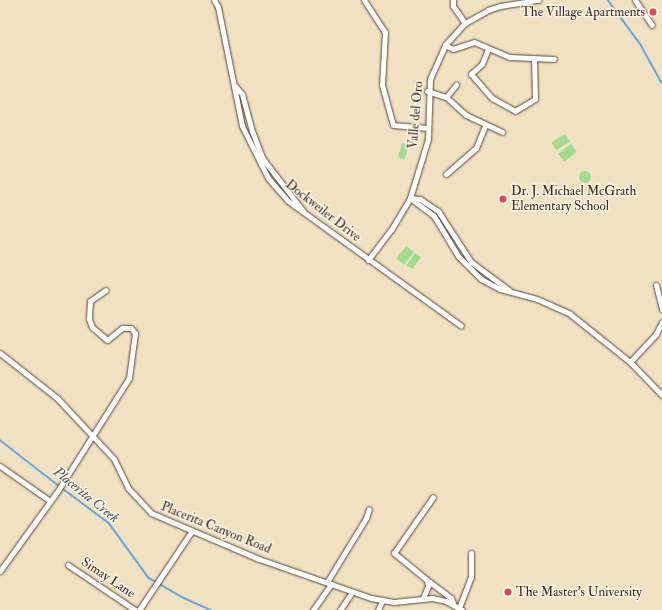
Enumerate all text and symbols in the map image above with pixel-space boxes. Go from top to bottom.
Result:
place label: The Village Apartments [521,4,645,20]
marker: The Village Apartments [648,7,658,17]
street label: Valle del Oro [405,81,427,149]
street label: Dockweiler Drive [282,177,364,245]
place label: Dr. J. Michael McGrath Elementary School [511,184,636,215]
marker: Dr. J. Michael McGrath Elementary School [498,194,508,204]
water label: Placerita Creek [50,463,122,527]
street label: Placerita Canyon Road [159,499,273,557]
street label: Simay Lane [78,554,138,602]
place label: The Master's University [516,584,642,600]
marker: The Master's University [503,587,513,597]

